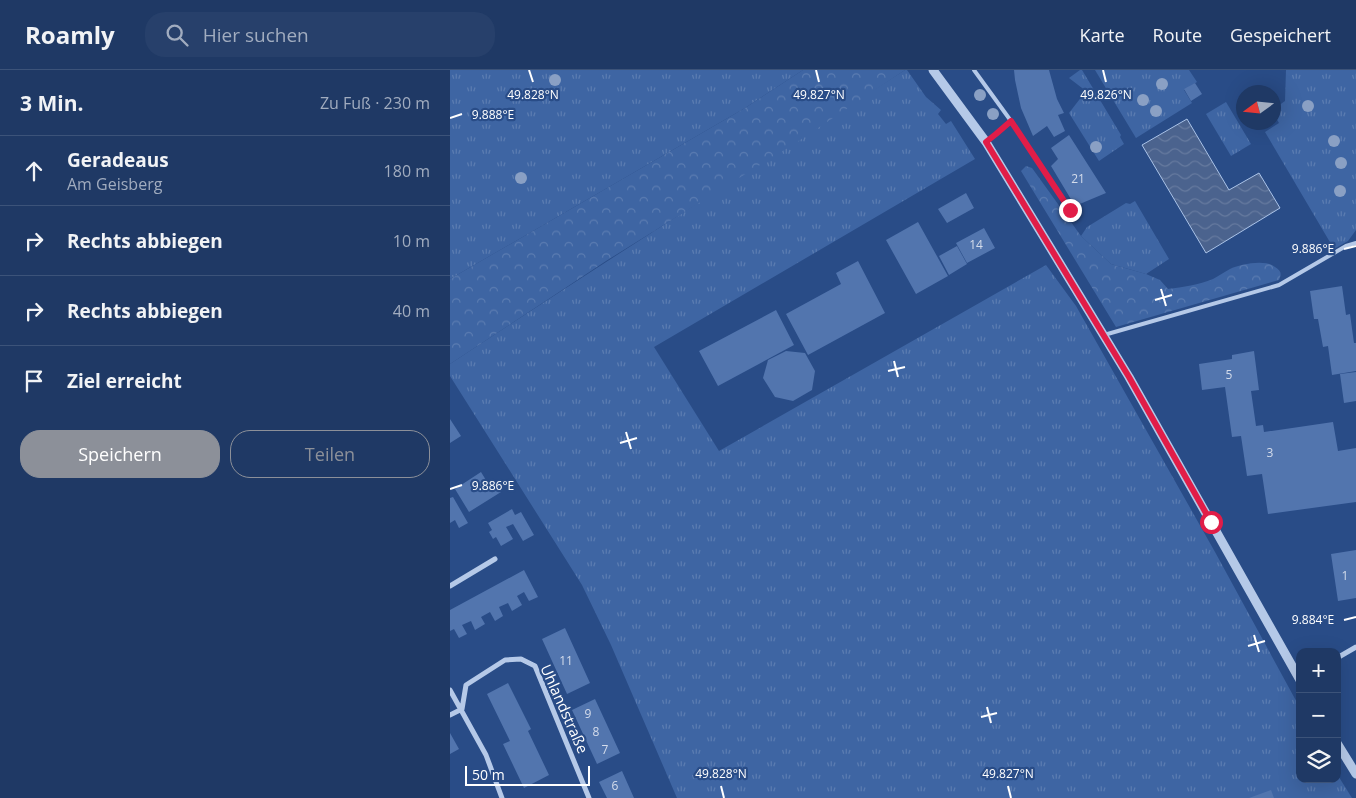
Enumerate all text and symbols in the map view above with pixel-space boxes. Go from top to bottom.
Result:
search box [145,12,495,57]
text: Roamly [25,18,115,51]
icon: search [163,21,191,49]
text: Hier suchen [203,22,309,48]
text: Karte [1080,23,1125,47]
text: Route [1153,23,1202,47]
text: Gespeichert [1230,23,1331,47]
north arrow [1236,85,1281,130]
text: 49.828°N [507,86,559,103]
text: 49.827°N [793,86,845,103]
text: 49.826°N [1080,86,1132,103]
text: 3 Min. [20,89,83,117]
text: Zu Fuß · 230 m [320,92,430,114]
text: 9.888°E [472,106,514,123]
text: Geradeaus [67,147,169,173]
icon: ahead [20,157,48,185]
text: 180 m [384,160,430,182]
house number: 21 [1071,170,1085,187]
text: Am Geisberg [67,173,162,195]
route end [1059,199,1082,222]
icon: right [20,227,48,255]
text: Rechts abbiegen [67,228,223,254]
text: 10 m [393,230,430,252]
house number: 14 [969,236,983,253]
text: 9.886°E [1292,240,1334,257]
icon: right [20,297,48,325]
text: Rechts abbiegen [67,298,223,324]
text: 40 m [393,300,430,322]
house number: 5 [1226,366,1233,383]
icon: arrive [20,367,48,395]
text: Ziel erreicht [67,368,182,394]
button: Speichern [20,430,220,478]
button: Teilen [230,430,430,478]
house number: 3 [1267,444,1274,461]
text: 9.886°E [472,477,514,494]
route start [1200,511,1223,534]
house number: 1 [1342,567,1348,584]
text: 9.884°E [1292,611,1334,628]
map controls [1296,648,1341,783]
button: + [1296,648,1341,693]
house number: 11 [559,652,573,669]
street label: Uhlandstraße [536,661,593,756]
button: − [1296,693,1341,738]
house number: 9 [585,705,592,722]
house number: 8 [593,723,600,740]
button: layers [1296,738,1341,783]
house number: 7 [602,741,609,758]
scale bar [465,763,590,786]
text: 50 m [472,765,505,784]
text: 49.828°N [695,765,747,782]
text: 49.827°N [982,765,1034,782]
house number: 6 [612,777,619,794]

